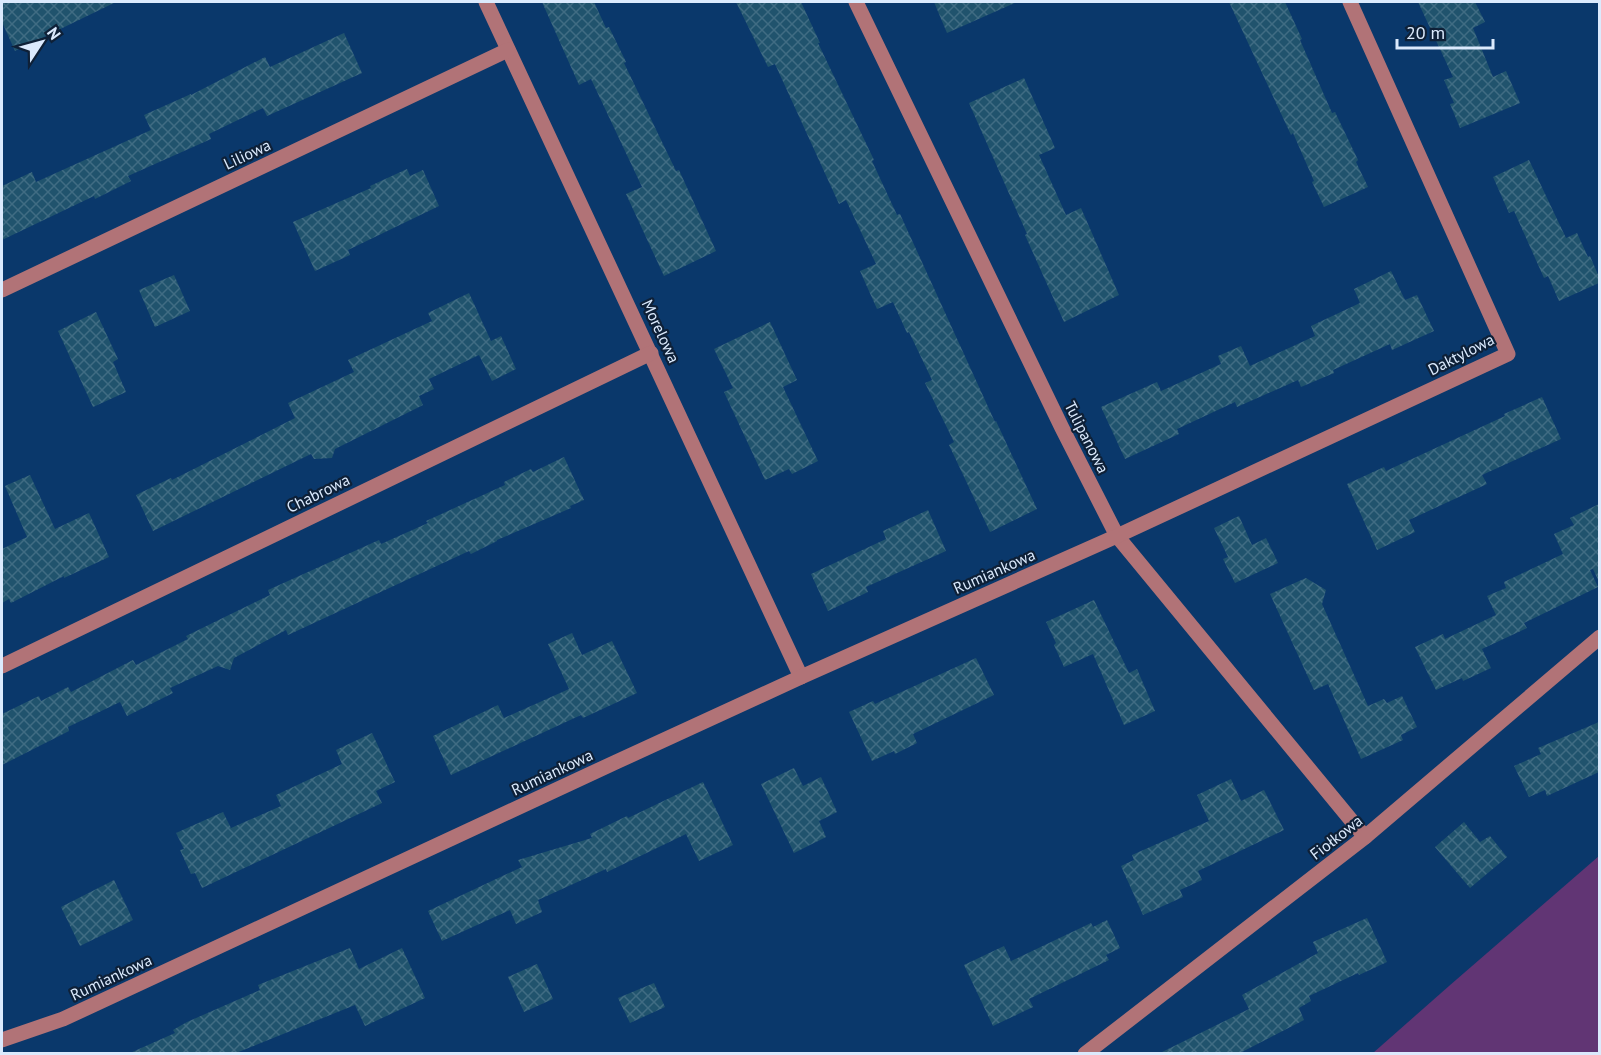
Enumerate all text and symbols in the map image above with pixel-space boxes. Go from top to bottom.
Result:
north arrow [12,12,72,72]
scale bar [1397,12,1493,50]
text: 20 m [1406,21,1445,44]
text: N [43,23,65,43]
street label: Liliowa [220,134,274,174]
street label: Morelowa [638,296,684,366]
street label: Daktylowa [1425,329,1497,379]
street label: Tulipanowa [1060,398,1114,476]
street label: Chabrowa [283,469,353,517]
street label: Rumiankowa [950,544,1038,598]
street label: Rumiankowa [508,744,596,800]
street label: Fiołkowa [1306,810,1366,864]
street label: Rumiankowa [67,949,155,1005]

